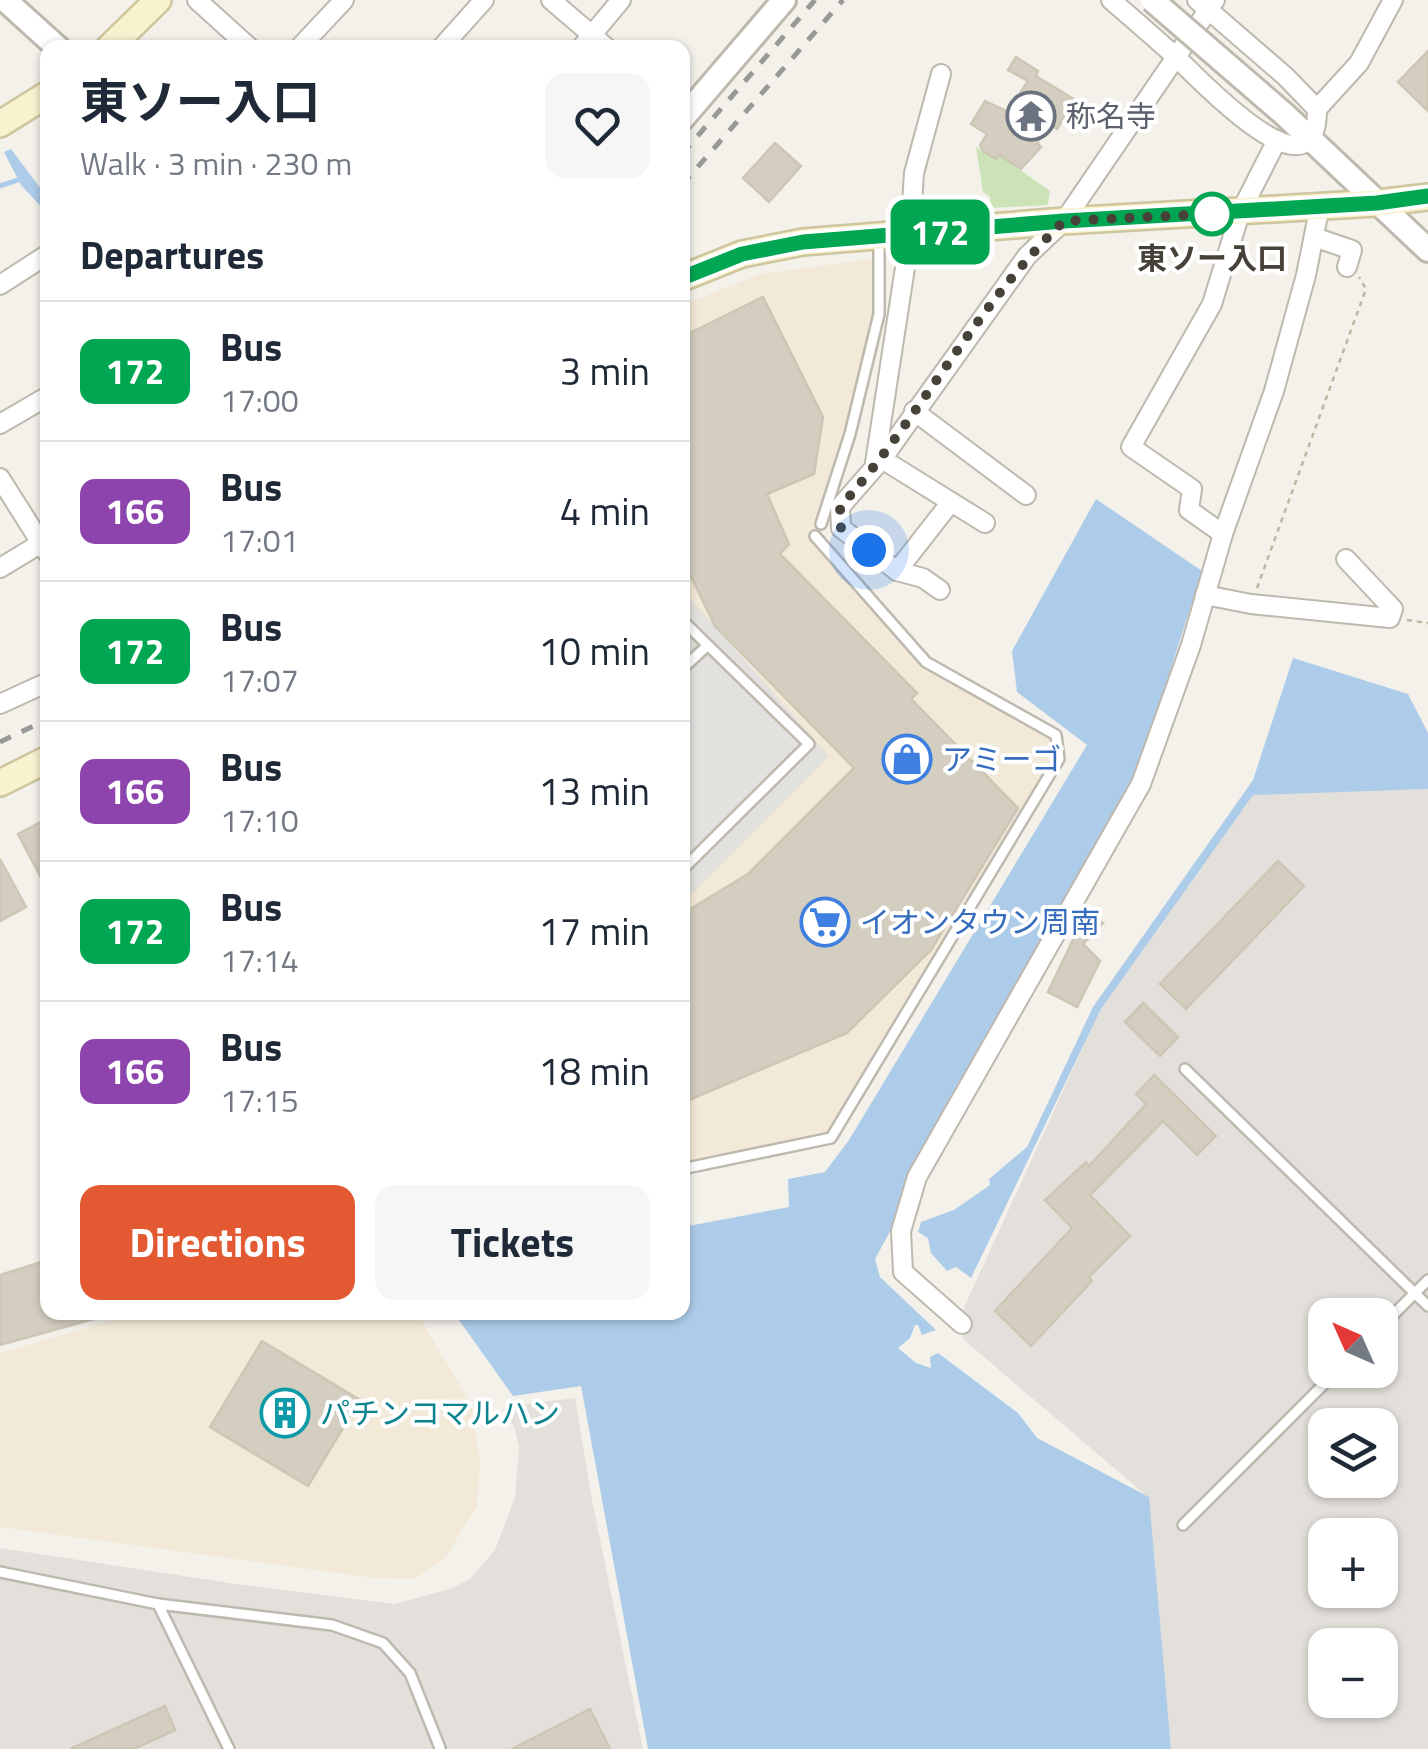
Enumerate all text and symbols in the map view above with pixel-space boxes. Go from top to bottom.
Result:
text: 東ソー入口 [80,65,320,138]
button: heart [545,73,650,178]
temple icon: 称名寺 [1005,90,1057,142]
place label: 称名寺 [1066,93,1156,139]
text: Walk · 3 min · 230 m [80,139,352,187]
marker: 東ソー入口 [1191,193,1233,235]
line badge: 172 [882,200,998,264]
text: 172 [911,205,969,259]
text: Departures [80,226,264,284]
place label: 東ソー入口 [1137,235,1287,281]
text: Bus [220,318,282,376]
text: 3 min [560,342,650,400]
text: 172 [106,344,164,398]
text: 17:00 [220,376,299,424]
text: Bus [220,458,282,516]
text: 4 min [560,482,650,540]
text: 166 [106,484,164,538]
text: 17:01 [220,516,299,564]
your location [844,525,894,575]
text: Bus [220,598,282,656]
text: 10 min [539,622,650,680]
text: 172 [106,624,164,678]
text: 17:07 [220,656,299,704]
shop icon: アミーゴ [881,733,933,785]
place label: アミーゴ [942,736,1061,782]
text: Bus [220,738,282,796]
text: 13 min [539,762,650,820]
text: 166 [106,764,164,818]
text: 17:10 [220,796,299,844]
text: Bus [220,878,282,936]
supermarket icon: イオンタウン周南 [799,896,851,948]
place label: イオンタウン周南 [860,899,1100,945]
text: 17 min [539,902,650,960]
text: 172 [106,904,164,958]
text: 17:14 [220,936,299,984]
text: Bus [220,1018,282,1076]
text: 18 min [539,1042,650,1100]
text: 166 [106,1044,164,1098]
text: 17:15 [220,1076,299,1124]
button: Directions [80,1185,355,1300]
button: Tickets [375,1185,650,1300]
north arrow [1308,1298,1398,1388]
map controls [1308,1298,1398,1718]
building icon: パチンコマルハン [259,1387,311,1439]
place label: パチンコマルハン [320,1390,560,1436]
button: layers [1308,1408,1398,1498]
button: + [1308,1518,1398,1608]
button: − [1308,1628,1398,1718]

